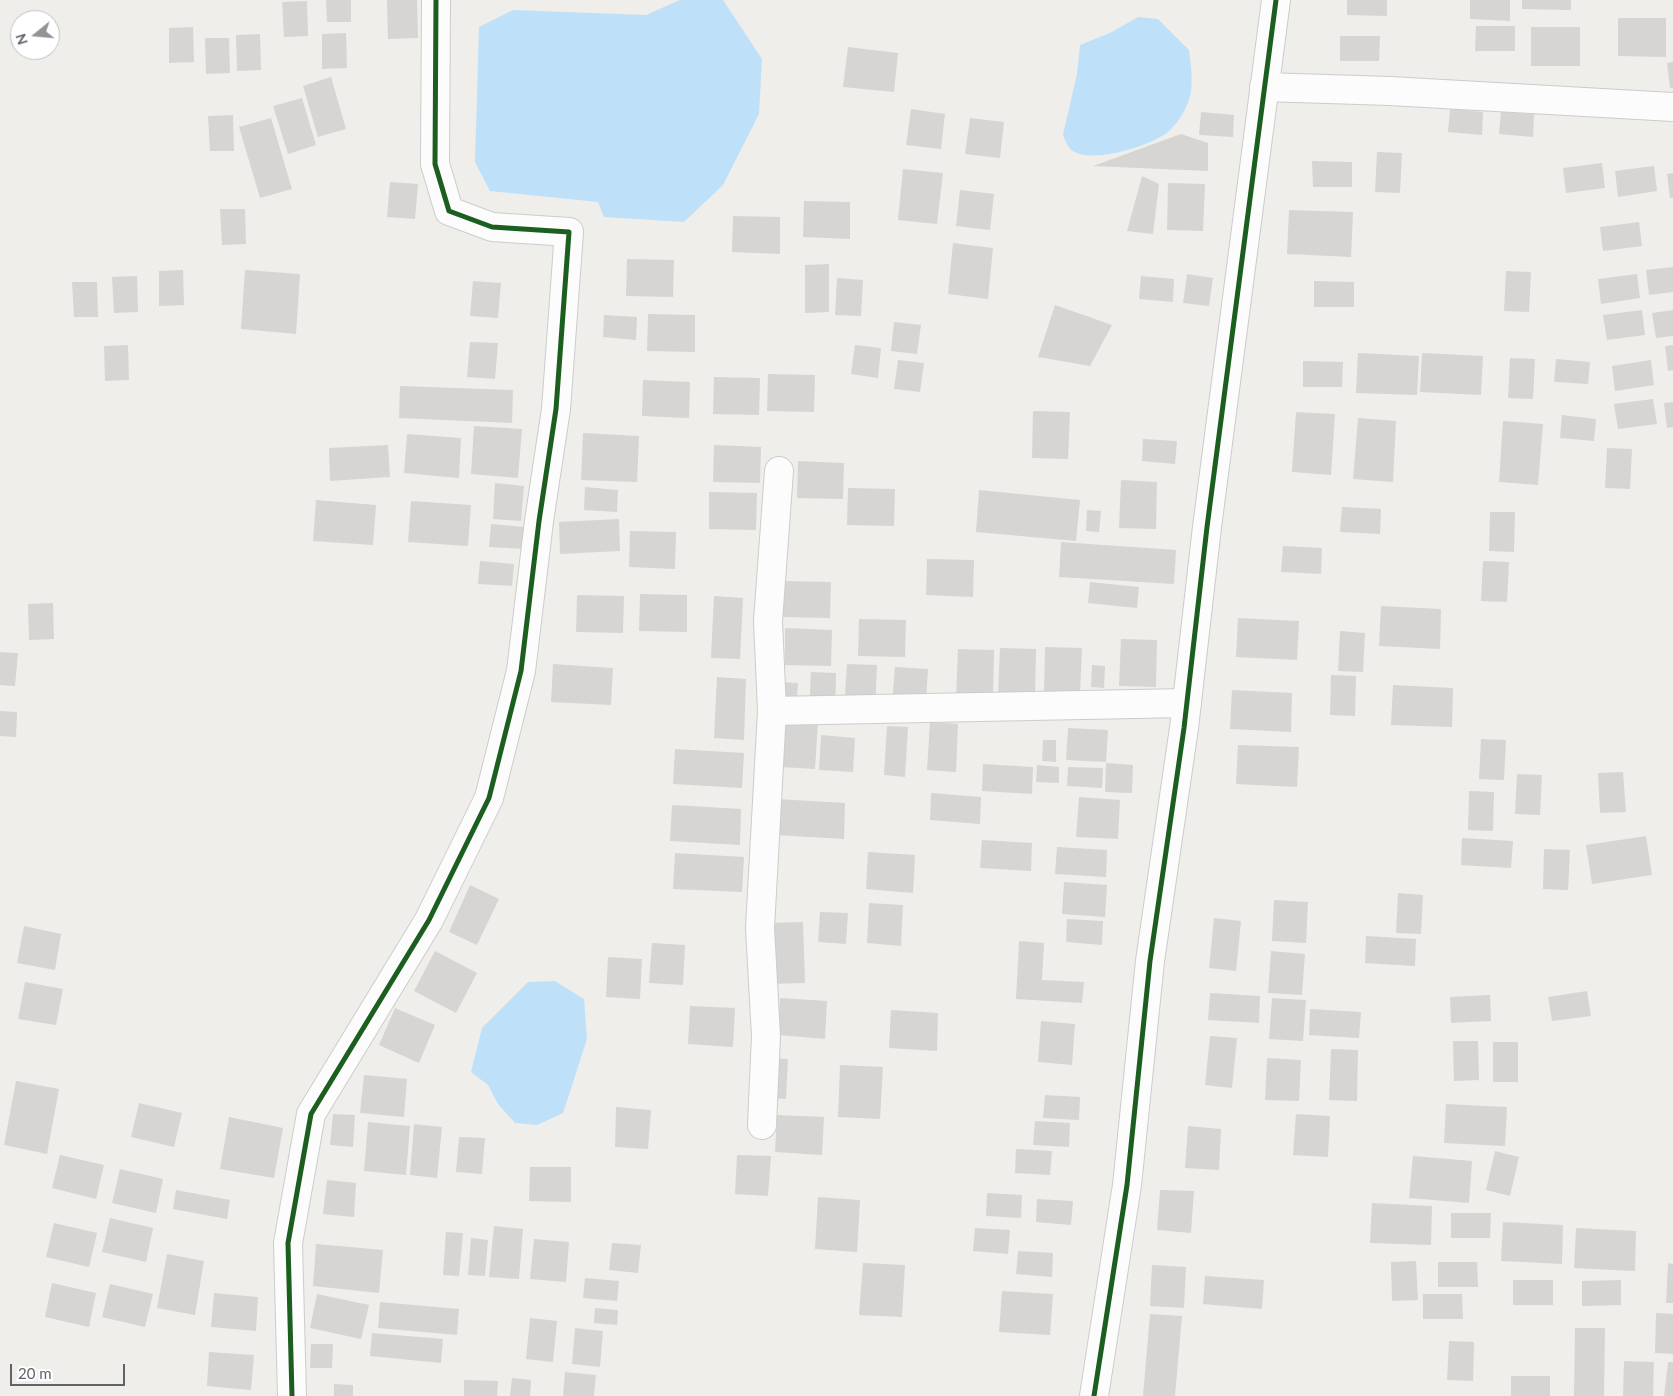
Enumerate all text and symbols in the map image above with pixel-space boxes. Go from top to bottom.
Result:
north arrow [10,10,60,60]
text: N [11,32,31,47]
scale bar [12,1354,128,1386]
text: 20 m [18,1364,52,1382]

